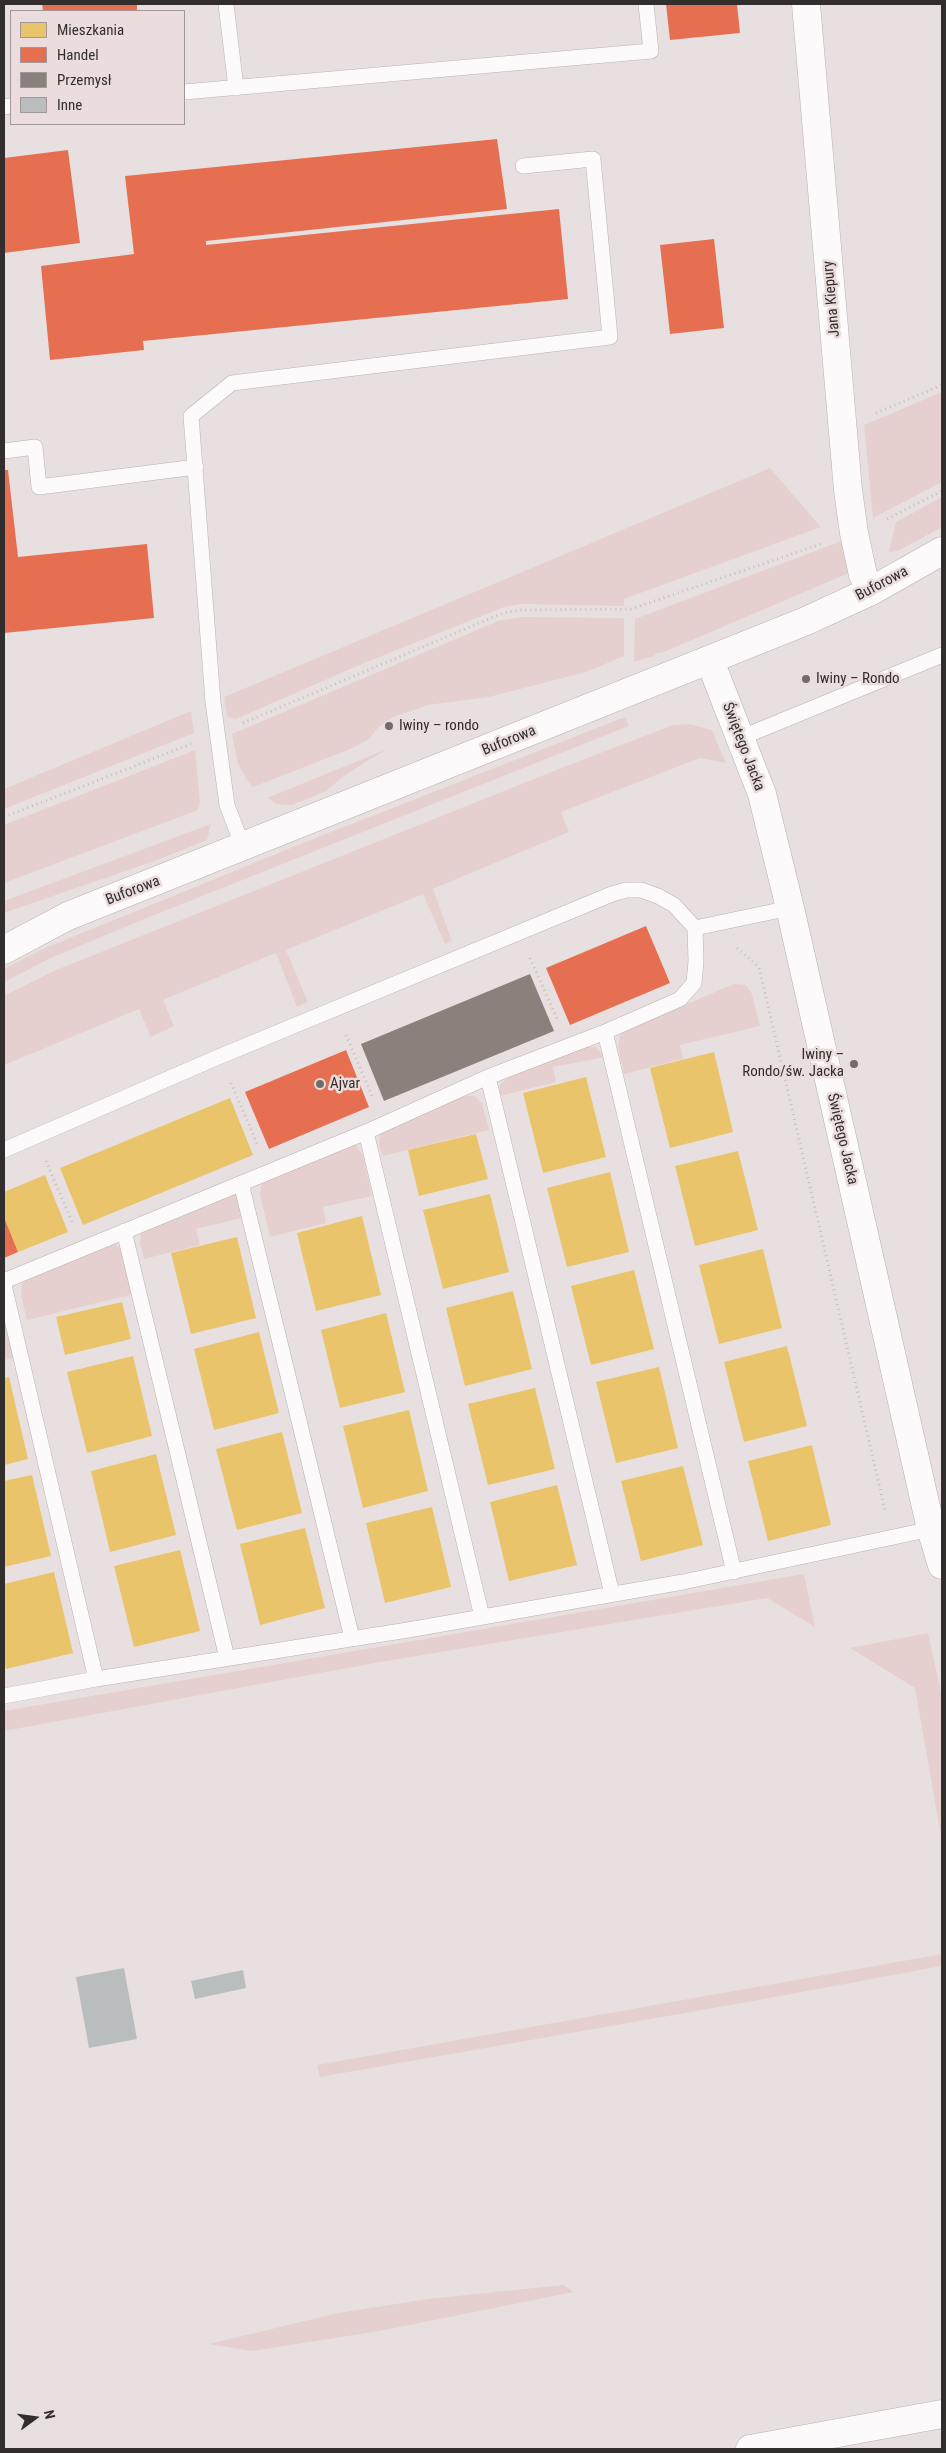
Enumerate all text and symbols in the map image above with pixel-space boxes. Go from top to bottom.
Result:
legend [10,10,185,125]
text: Mieszkania [57,21,124,39]
text: Handel [57,46,99,64]
text: Przemysł [57,71,112,89]
text: Inne [57,96,82,114]
street label: Jana Kiepury [820,260,844,338]
street label: Buforowa [853,563,911,605]
place label: Iwiny – Rondo [816,670,900,688]
marker: Iwiny – Rondo [800,673,812,685]
street label: Świętego Jacka [718,700,768,794]
place label: Iwiny – rondo [399,717,479,735]
marker: Iwiny – rondo [383,720,395,732]
street label: Buforowa [479,722,539,760]
street label: Buforowa [103,872,163,910]
place label: Iwiny – Rondo/św. Jacka [742,1046,844,1081]
marker: Iwiny – Rondo/św. Jacka [848,1058,860,1070]
place label: Ajvar [330,1075,360,1093]
marker: Ajvar [314,1078,326,1090]
street label: Świętego Jacka [823,1092,861,1186]
north arrow [10,2393,60,2443]
text: N [41,2408,58,2420]

